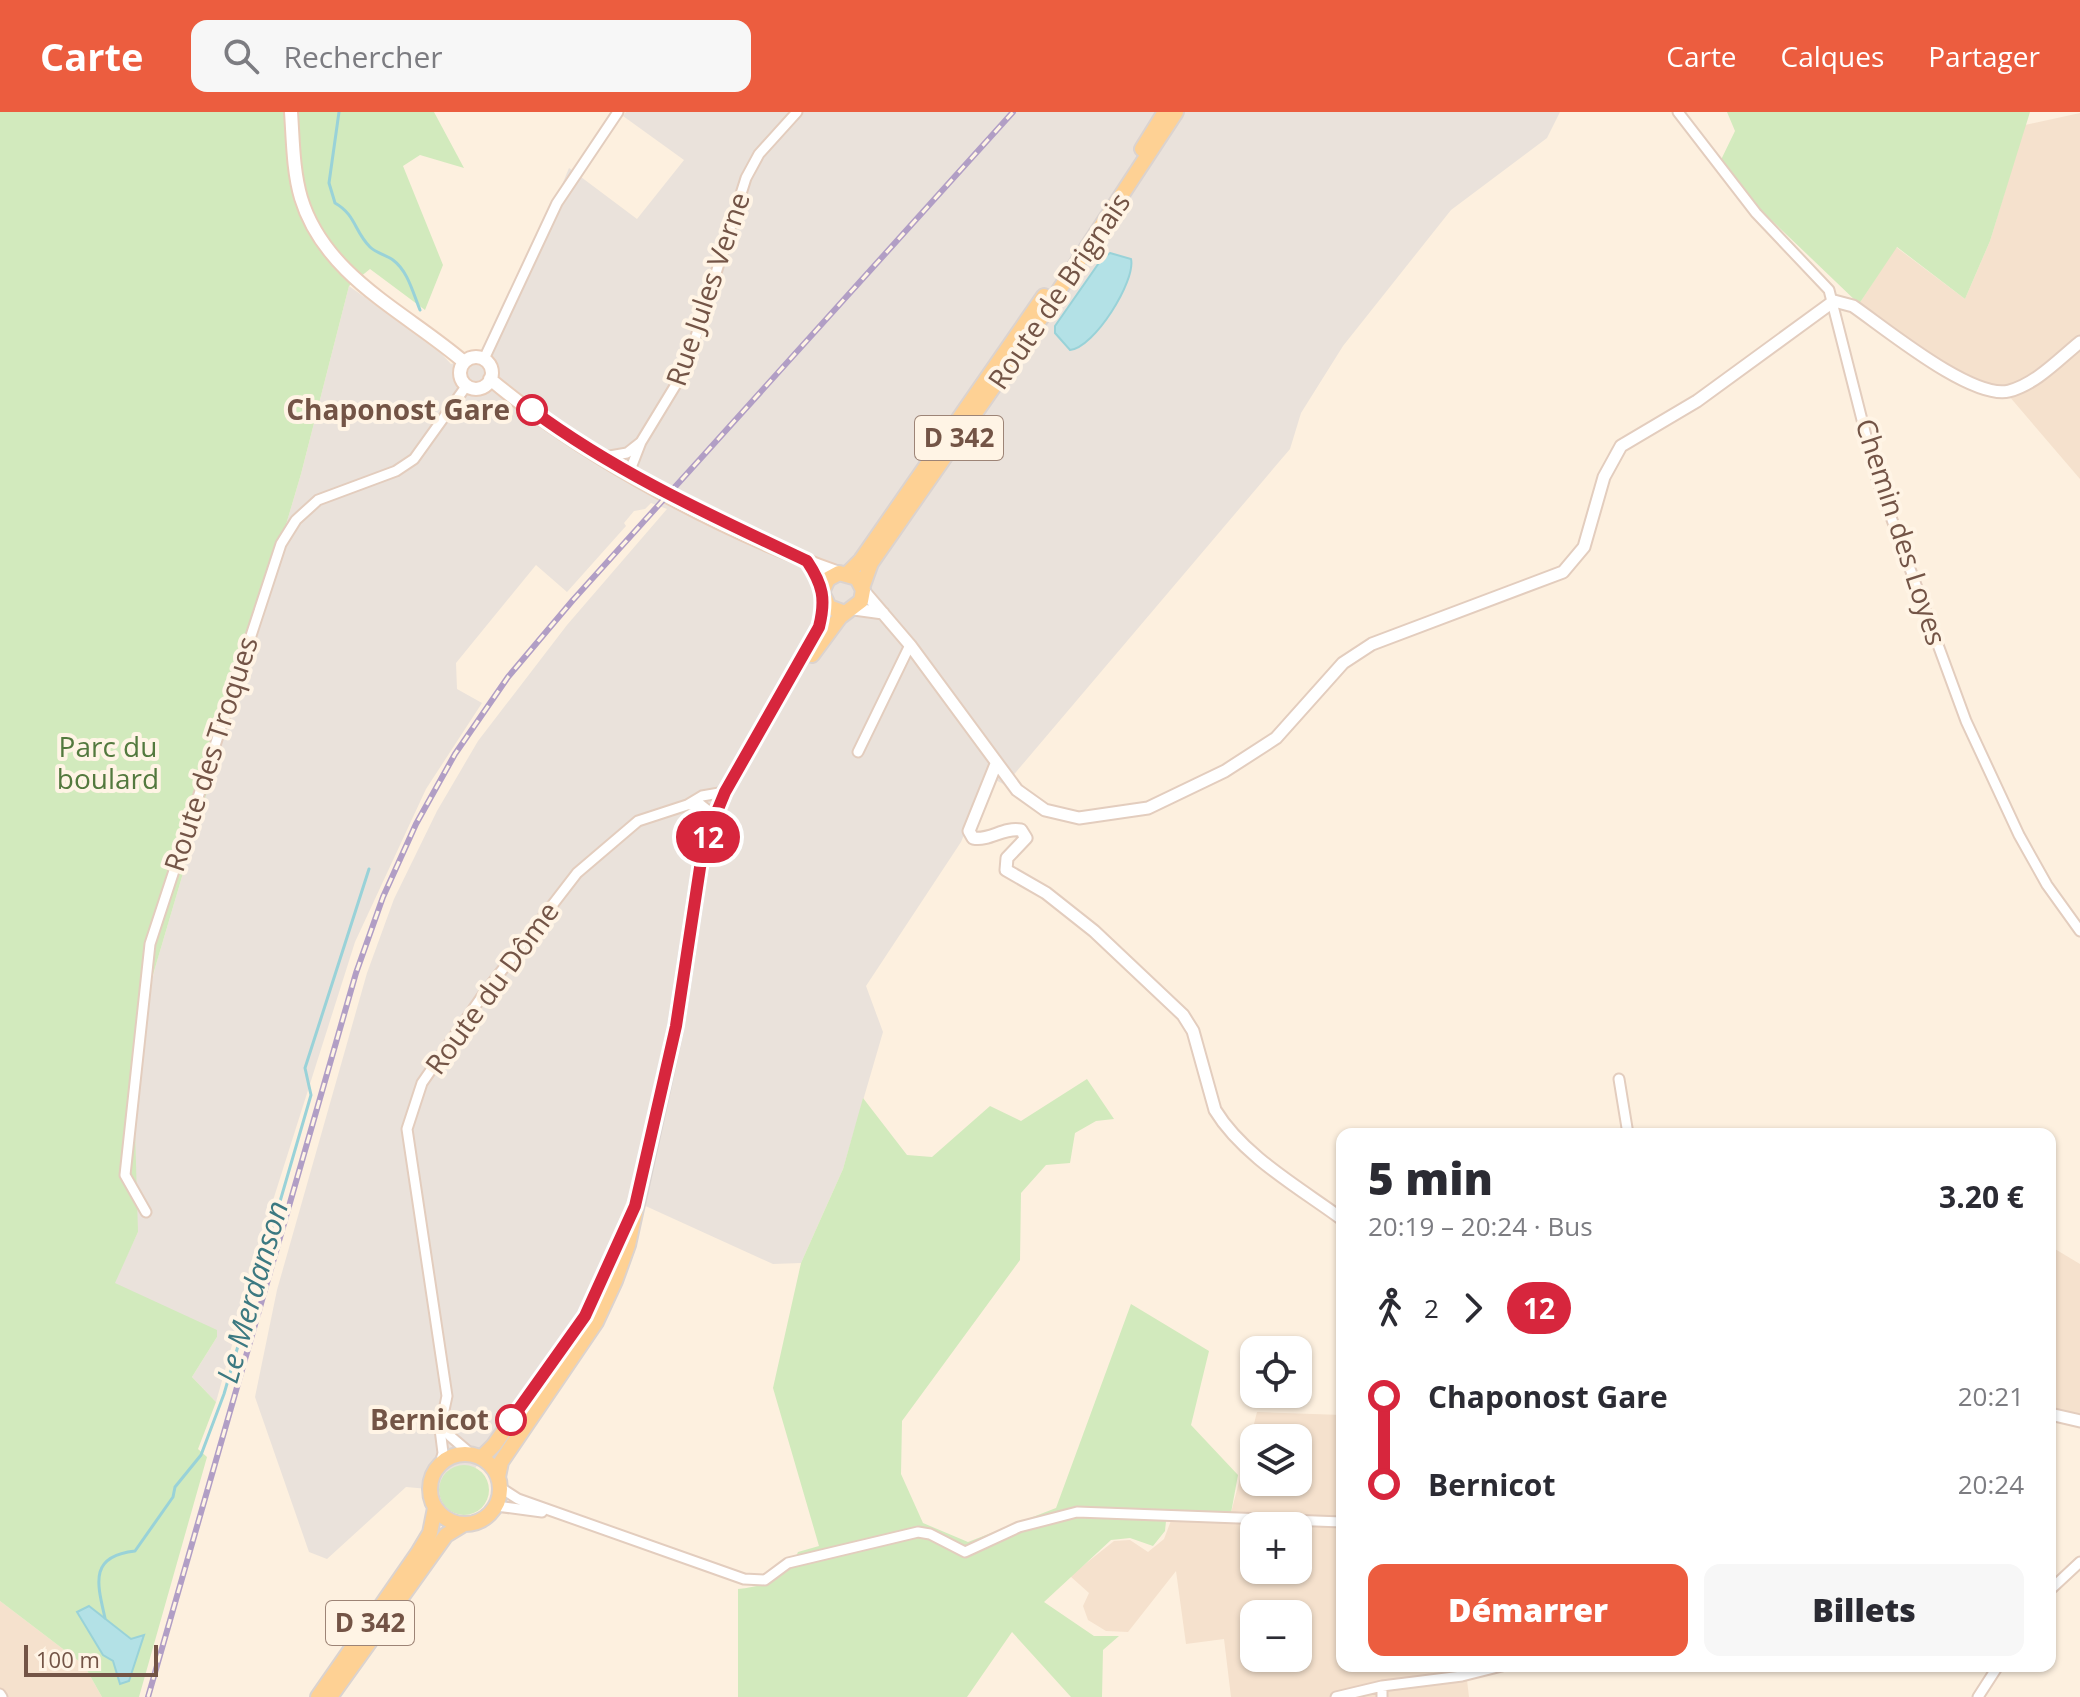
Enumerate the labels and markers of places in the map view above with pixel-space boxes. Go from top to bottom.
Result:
place label: Chaponost Gare [286,390,510,428]
marker: Chaponost Gare [517,395,547,425]
place label: Bernicot [370,1400,489,1438]
marker: Bernicot [496,1405,526,1435]

